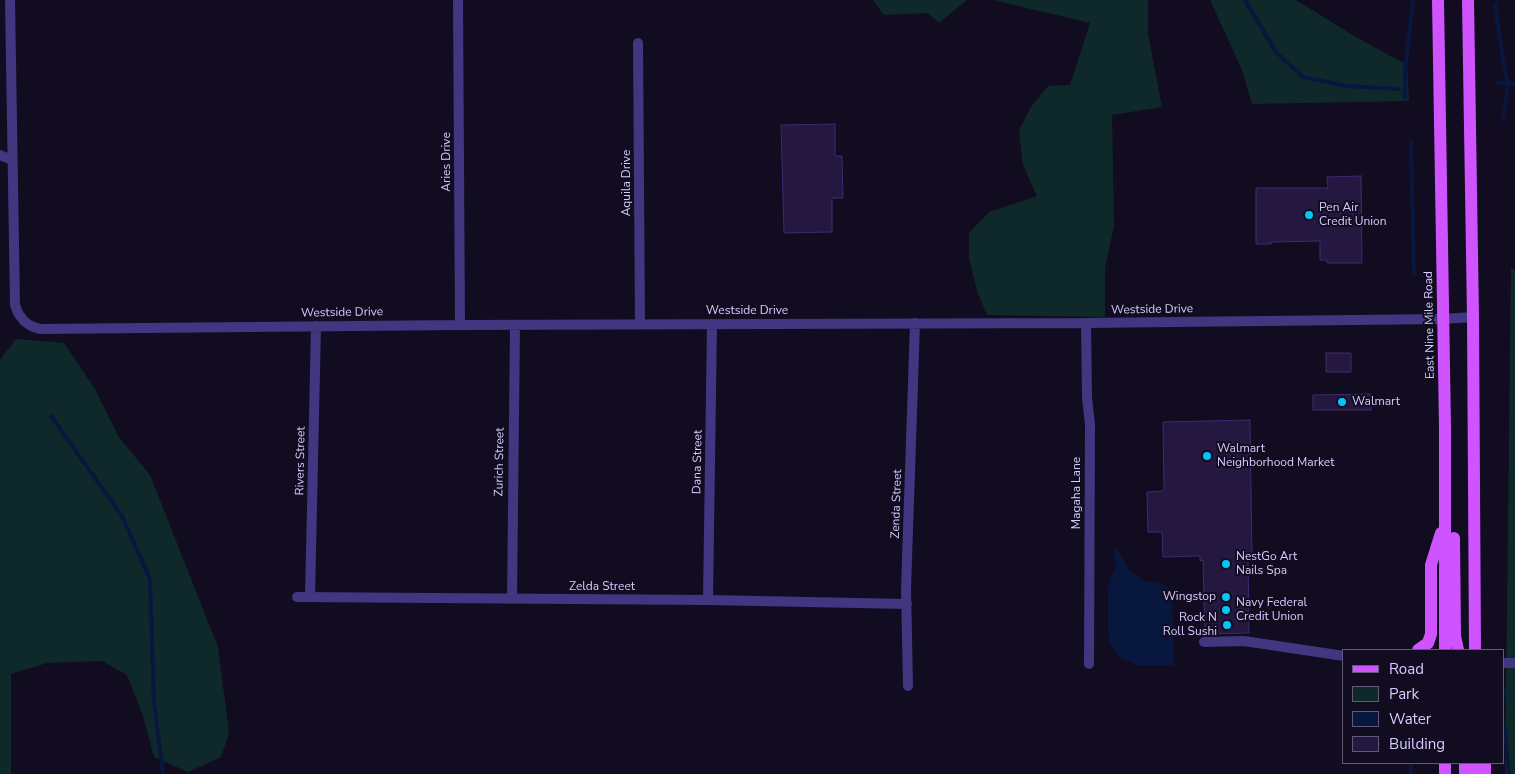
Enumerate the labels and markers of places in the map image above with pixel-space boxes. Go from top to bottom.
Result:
place label: Pen Air Credit Union [1319,201,1387,229]
marker: Pen Air Credit Union [1303,209,1315,221]
place label: Walmart [1352,395,1400,409]
marker: Walmart [1336,396,1348,408]
place label: Walmart Neighborhood Market [1217,442,1334,470]
marker: Walmart Neighborhood Market [1201,450,1213,462]
place label: NestGo Art Nails Spa [1236,550,1297,578]
marker: NestGo Art Nails Spa [1220,558,1232,570]
place label: Wingstop [1163,590,1216,604]
marker: Wingstop [1220,591,1232,603]
place label: Navy Federal Credit Union [1236,596,1307,624]
marker: Navy Federal Credit Union [1220,604,1232,616]
place label: Rock N Roll Sushi [1163,611,1217,639]
marker: Rock N Roll Sushi [1221,619,1233,631]

